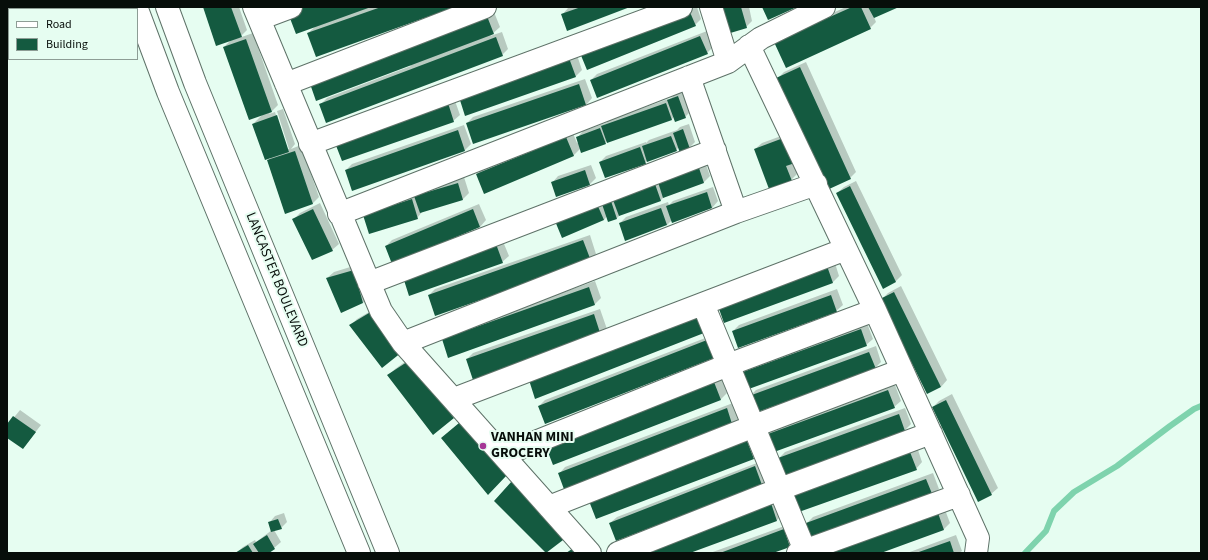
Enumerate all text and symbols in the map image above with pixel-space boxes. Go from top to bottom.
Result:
legend [8,8,138,60]
text: Road [46,16,72,33]
text: Building [46,36,88,53]
street label: LANCASTER BOULEVARD [241,210,311,350]
place label: VANHAN MINI GROCERY [491,430,574,462]
marker: VANHAN MINI GROCERY [478,441,488,451]

